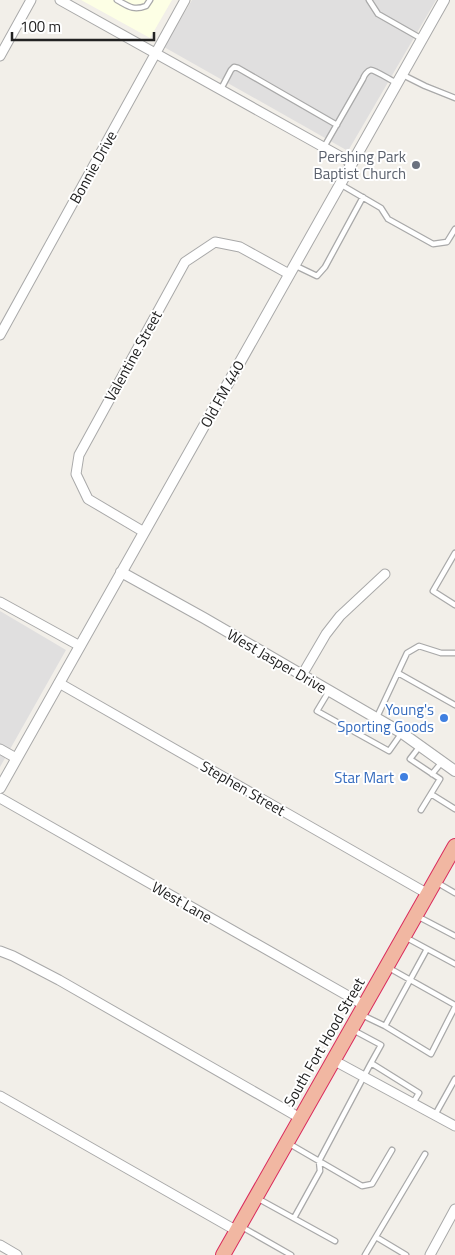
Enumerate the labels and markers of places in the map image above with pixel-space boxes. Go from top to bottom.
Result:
place label: Pershing Park Baptist Church [313,145,406,185]
marker: Pershing Park Baptist Church [410,159,422,171]
place label: Young's Sporting Goods [337,698,434,738]
marker: Young's Sporting Goods [438,712,450,724]
place label: Star Mart [334,766,395,789]
marker: Star Mart [398,771,410,783]

